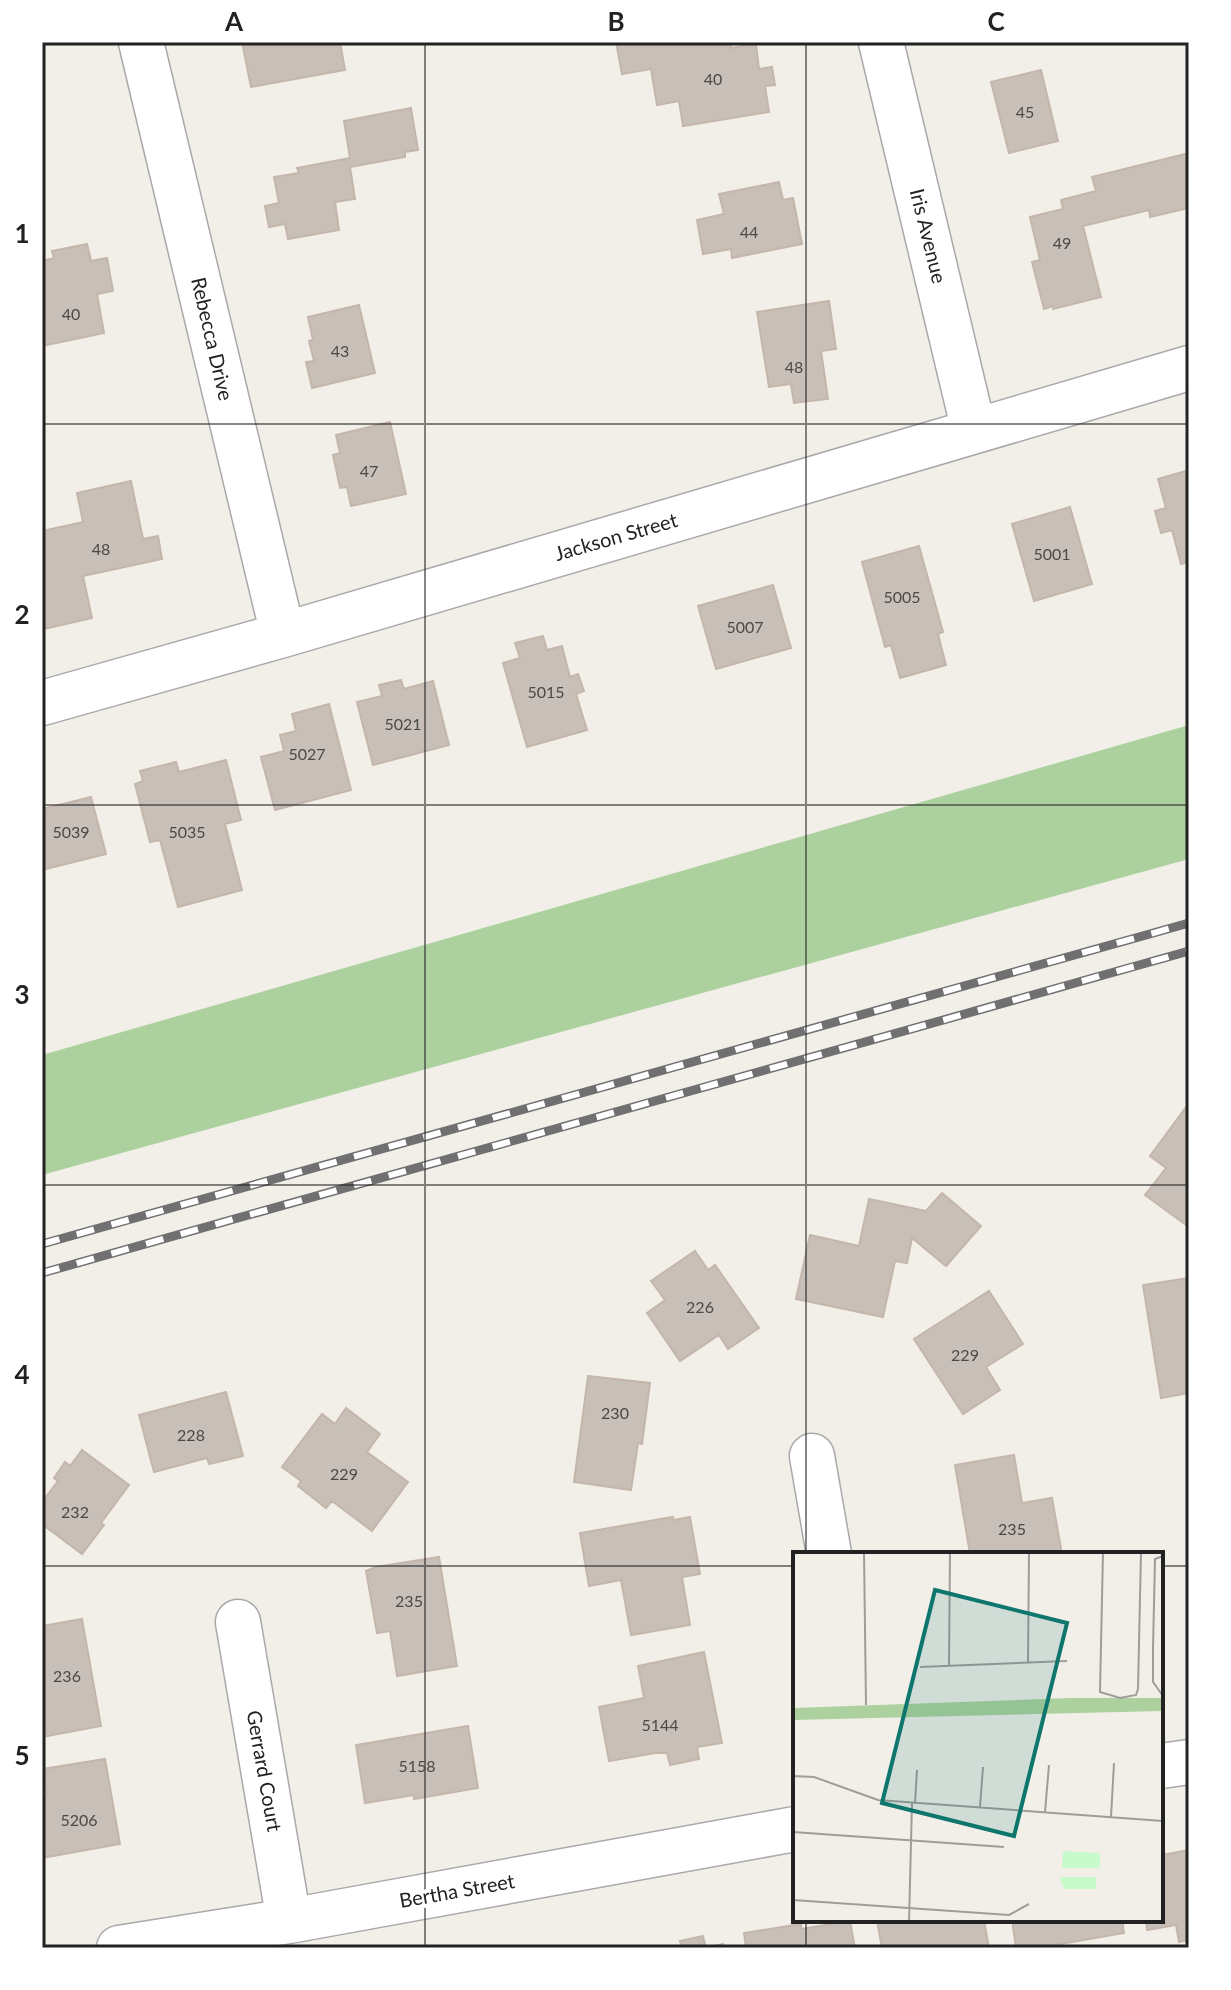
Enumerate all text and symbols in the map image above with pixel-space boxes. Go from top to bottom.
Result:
text: A [224,5,244,37]
text: B [607,5,625,37]
text: C [987,5,1005,37]
house number: 40 [704,69,722,88]
house number: 45 [1016,102,1034,121]
street label: Iris Avenue [906,186,952,286]
text: 1 [14,217,30,249]
house number: 44 [740,222,758,241]
house number: 49 [1053,233,1071,252]
street label: Rebecca Drive [187,275,239,403]
house number: 40 [62,304,80,323]
house number: 43 [331,341,349,360]
house number: 48 [785,357,803,376]
house number: 47 [360,461,378,480]
street label: Jackson Street [552,507,680,565]
house number: 48 [92,539,110,558]
house number: 5001 [1033,544,1071,563]
house number: 5005 [883,587,921,606]
text: 2 [14,598,30,630]
house number: 5007 [726,617,764,636]
house number: 5015 [527,682,565,701]
house number: 5021 [384,714,422,733]
house number: 5027 [288,744,326,763]
house number: 5039 [52,822,90,841]
house number: 5035 [168,822,206,841]
text: 3 [14,978,30,1010]
house number: 226 [686,1297,714,1316]
house number: 229 [951,1345,979,1364]
text: 4 [14,1358,30,1390]
house number: 230 [601,1403,629,1422]
house number: 228 [177,1425,205,1444]
house number: 229 [330,1464,358,1483]
house number: 232 [61,1502,89,1521]
house number: 235 [998,1519,1026,1538]
inset map [793,1552,1163,1922]
house number: 235 [395,1591,423,1610]
house number: 236 [53,1666,81,1685]
street label: Gerrard Court [243,1708,287,1833]
house number: 5144 [641,1715,679,1734]
text: 5 [14,1739,30,1771]
house number: 5158 [398,1756,436,1775]
house number: 5206 [60,1810,98,1829]
street label: Bertha Street [397,1868,516,1912]

